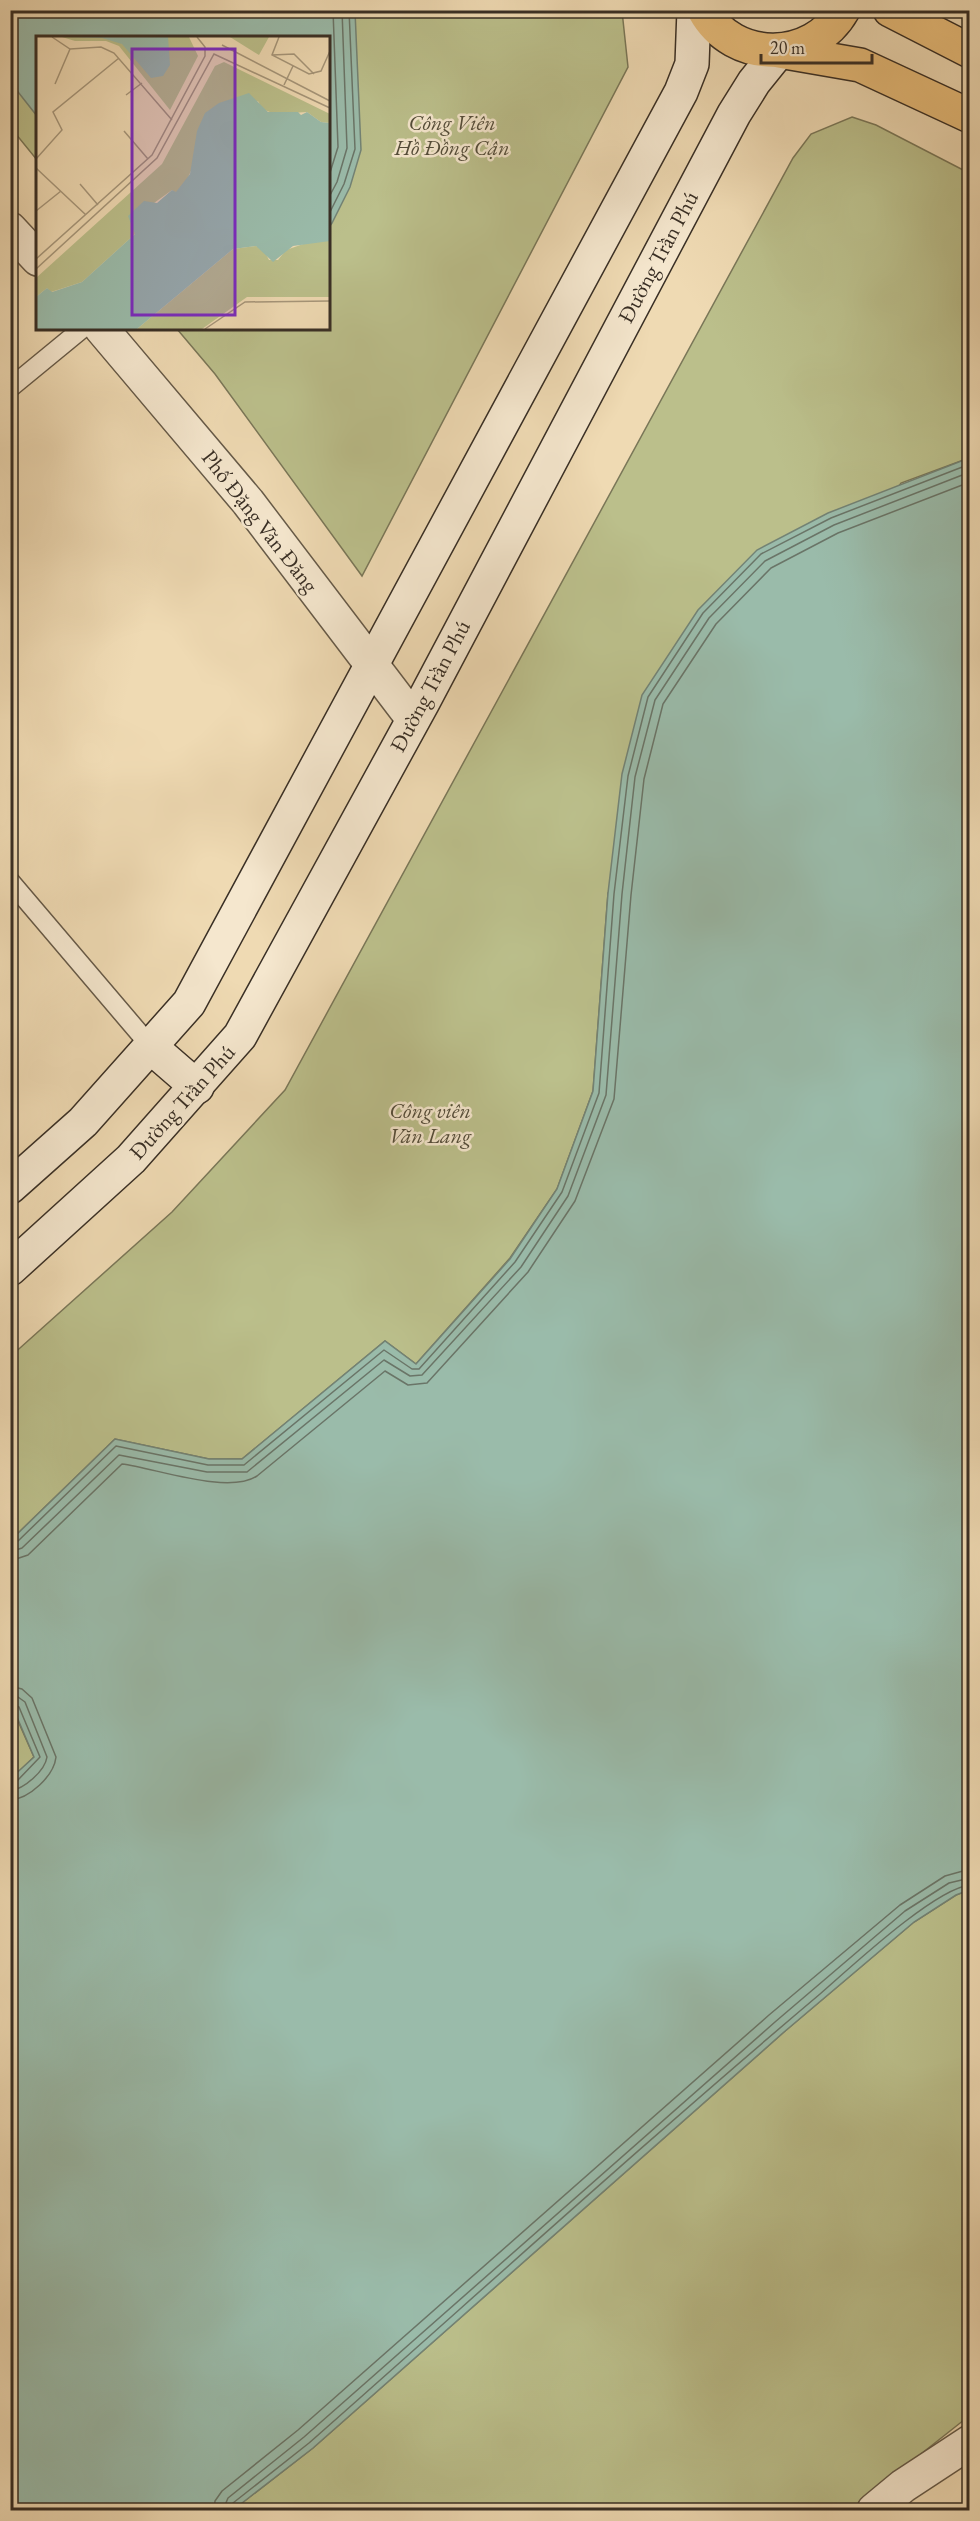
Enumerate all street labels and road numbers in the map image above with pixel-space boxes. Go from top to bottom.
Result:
street label: Đường Trần Phú [611,186,705,328]
street label: Phố Đặng Văn Đăng [195,444,325,599]
street label: Đường Trần Phú [383,615,477,757]
street label: Đường Trần Phú [123,1038,242,1166]

